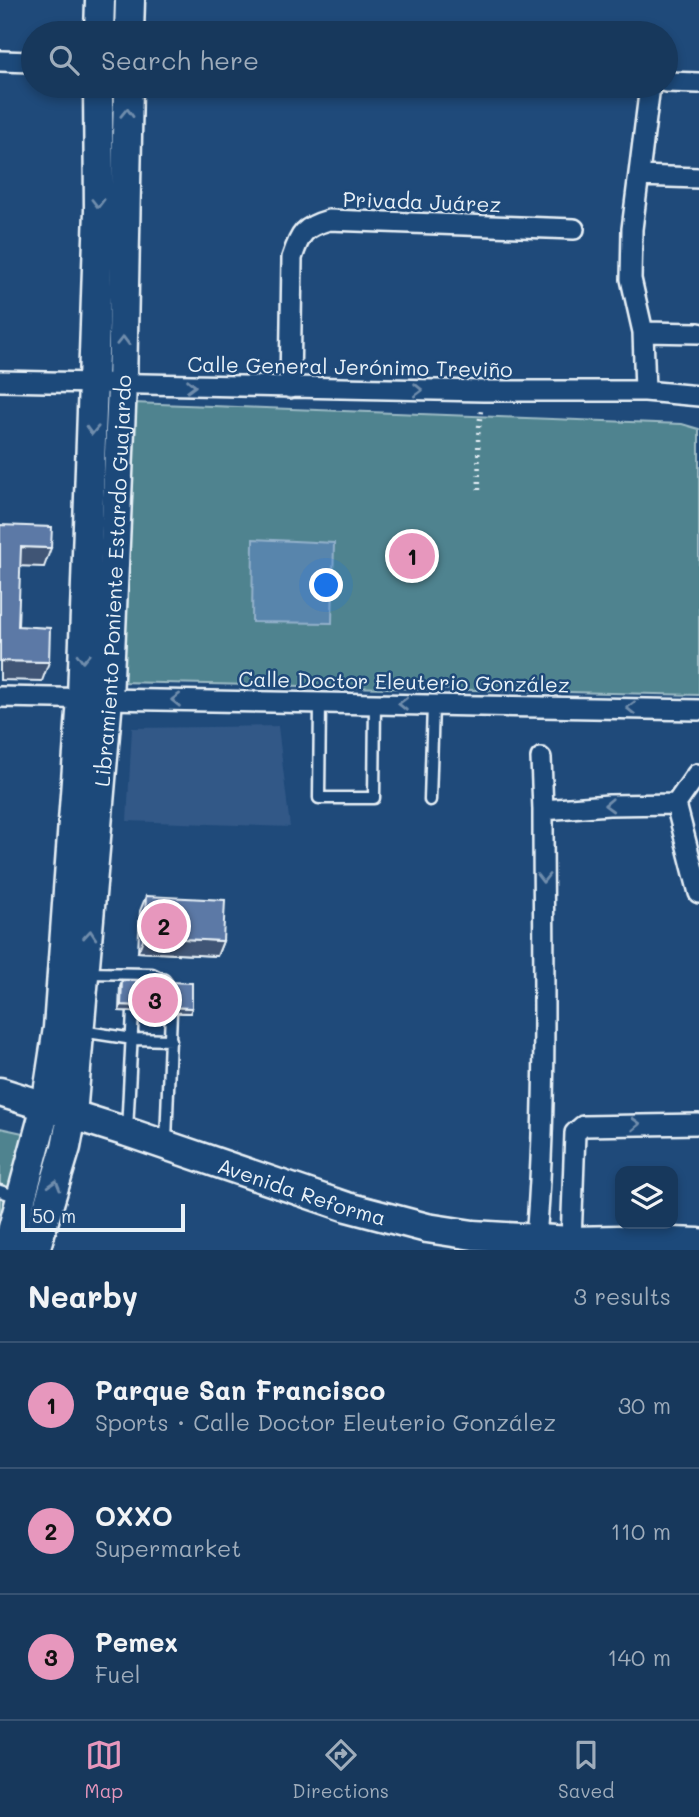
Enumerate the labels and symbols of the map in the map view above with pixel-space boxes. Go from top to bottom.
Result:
one-way arrow [119,107,135,118]
street label: Privada Juárez [342,185,502,217]
one-way arrow [91,198,106,209]
one-way arrow [115,335,130,346]
street label: Calle General Jerónimo Treviño [187,350,513,382]
street label: Libramiento Poniente Estardo Guajardo [87,375,136,788]
one-way arrow [186,378,196,394]
one-way arrow [413,382,424,398]
one-way arrow [84,425,99,436]
pin: 1 [389,530,435,582]
your location [309,568,343,602]
one-way arrow [76,652,91,663]
street label: Calle Doctor Eleuterio González [238,665,570,697]
one-way arrow [170,692,181,708]
one-way arrow [398,696,408,712]
one-way arrow [625,701,636,716]
one-way arrow [604,798,615,813]
one-way arrow [535,873,551,884]
pin: 2 [141,900,187,952]
one-way arrow [82,929,97,940]
pin: 3 [132,974,178,1026]
one-way arrow [631,1116,641,1132]
street label: Avenida Reforma [215,1151,389,1230]
one-way arrow [46,1179,61,1191]
scale bar [21,1201,186,1233]

